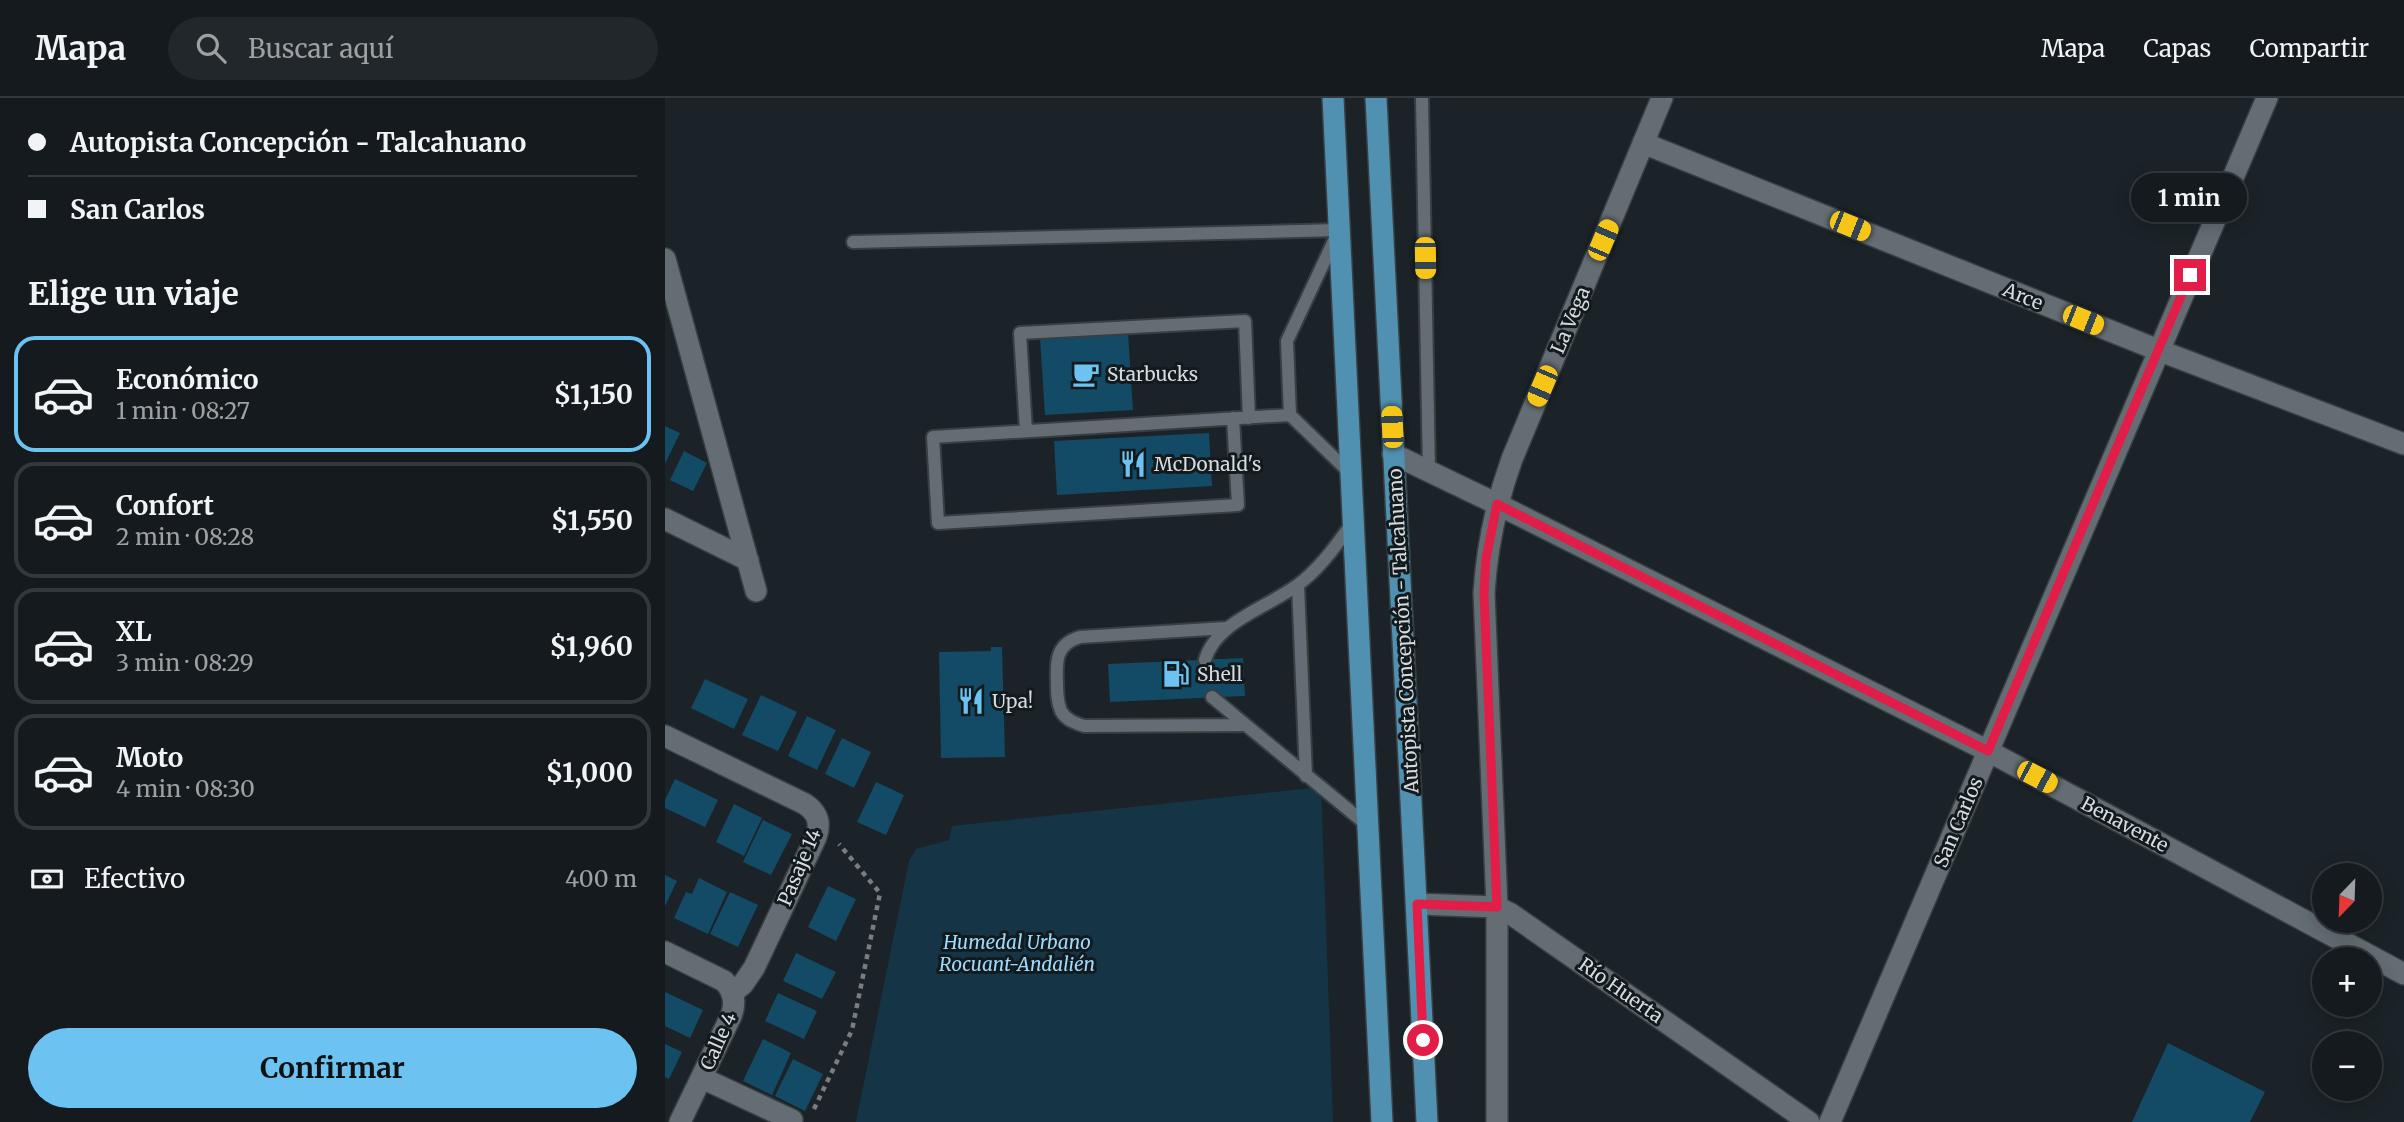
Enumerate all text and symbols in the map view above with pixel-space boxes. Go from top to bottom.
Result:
search box [168,17,658,80]
text: Mapa [35,28,126,69]
icon: search [192,29,230,67]
text: Buscar aquí [248,32,393,65]
text: Mapa [2041,33,2105,64]
text: Capas [2143,33,2211,64]
text: Compartir [2249,33,2369,64]
text: Autopista Concepción - Talcahuano [70,126,526,159]
callout: 1 min [2132,174,2248,222]
text: 1 min [2158,183,2220,212]
text: San Carlos [70,193,205,226]
car [1827,208,1874,244]
car [1586,217,1621,263]
car [1415,237,1436,279]
route end [2174,259,2206,291]
text: Elige un viaje [28,274,239,314]
street label: Arce [1999,277,2047,315]
street label: La Vega [1545,283,1595,357]
car [2060,302,2107,338]
cafe icon: Starbucks [1071,359,1101,389]
place label: Starbucks [1107,362,1198,386]
icon: car [32,363,95,426]
text: Económico [116,363,259,396]
car [1525,363,1560,409]
text: $1,150 [554,378,633,411]
text: 1 min · 08:27 [116,396,250,425]
car [1381,405,1404,449]
restaurant icon: McDonald's [1118,449,1148,479]
place label: McDonald's [1154,452,1261,476]
street label: Autopista Concepción - Talcahuano [1383,468,1424,795]
icon: car [32,489,95,552]
text: Confort [116,489,214,522]
text: $1,550 [551,504,633,537]
text: 2 min · 08:28 [116,522,254,551]
icon: car [32,615,95,678]
text: XL [116,615,152,648]
text: $1,960 [549,630,633,663]
text: 3 min · 08:29 [116,648,254,677]
fuel station icon: Shell [1161,659,1191,689]
place label: Shell [1197,662,1242,686]
restaurant icon: Upa! [956,686,986,716]
place label: Upa! [992,689,1033,713]
icon: car [32,741,95,804]
text: Moto [116,741,183,774]
text: $1,000 [546,756,633,789]
car [2014,758,2061,796]
street label: San Carlos [1928,773,1988,871]
text: 4 min · 08:30 [116,774,255,803]
street label: Benavente [2077,791,2173,857]
street label: Pasaje 14 [772,825,826,909]
icon: cash [28,860,66,898]
text: Efectivo [84,862,185,895]
north arrow [2312,863,2382,933]
map controls [2312,863,2382,1101]
text: 400 m [565,864,637,893]
park label: Humedal Urbano Rocuant-Andalién [939,930,1095,976]
button: + [2312,947,2382,1017]
street label: Río Huerta [1574,952,1668,1028]
street label: Calle 4 [695,1008,741,1074]
route start [1407,1024,1439,1056]
button: Confirmar [28,1028,637,1108]
button: − [2312,1031,2382,1101]

